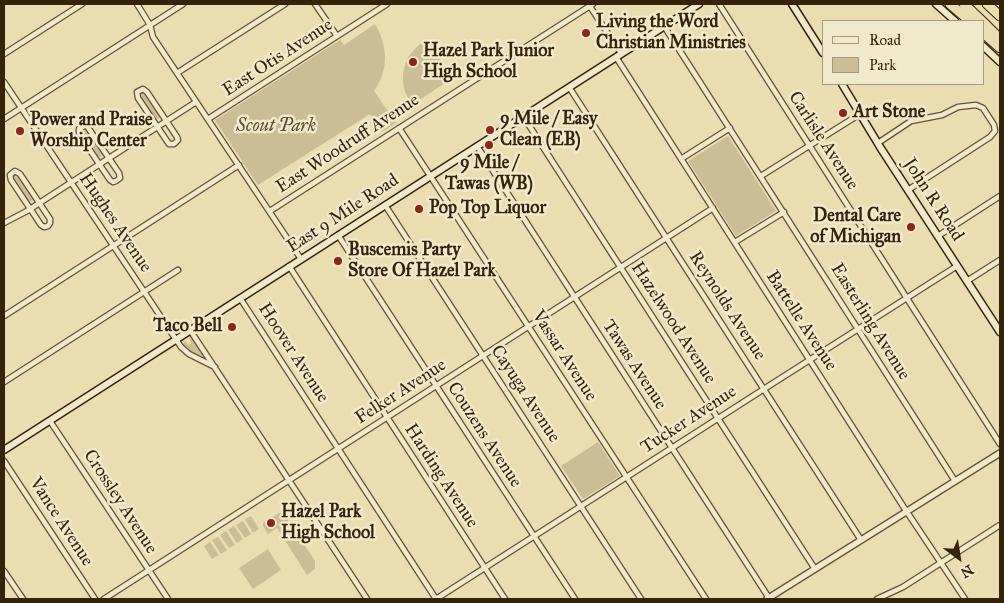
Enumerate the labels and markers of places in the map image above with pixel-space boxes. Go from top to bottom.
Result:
place label: Living the Word Christian Ministries [596,12,746,54]
marker: Living the Word Christian Ministries [580,27,592,39]
place label: Hazel Park Junior High School [423,41,554,84]
marker: Hazel Park Junior High School [407,56,419,68]
place label: Art Stone [853,102,925,124]
marker: Art Stone [837,107,849,119]
place label: 9 Mile / Easy Clean (EB) [500,109,597,152]
place label: Power and Praise Worship Center [30,110,153,152]
marker: 9 Mile / Easy Clean (EB) [484,124,496,136]
marker: Power and Praise Worship Center [14,125,26,137]
marker: 9 Mile / Tawas (WB) [483,139,495,151]
place label: 9 Mile / Tawas (WB) [445,153,533,195]
place label: Pop Top Liquor [429,198,546,220]
marker: Pop Top Liquor [413,203,425,215]
place label: Dental Care of Michigan [810,206,901,248]
marker: Dental Care of Michigan [905,221,917,233]
place label: Buscemis Party Store Of Hazel Park [348,240,496,282]
marker: Buscemis Party Store Of Hazel Park [332,255,344,267]
place label: Taco Bell [153,316,222,338]
marker: Taco Bell [226,321,238,333]
place label: Hazel Park High School [281,502,375,544]
marker: Hazel Park High School [265,517,277,529]

